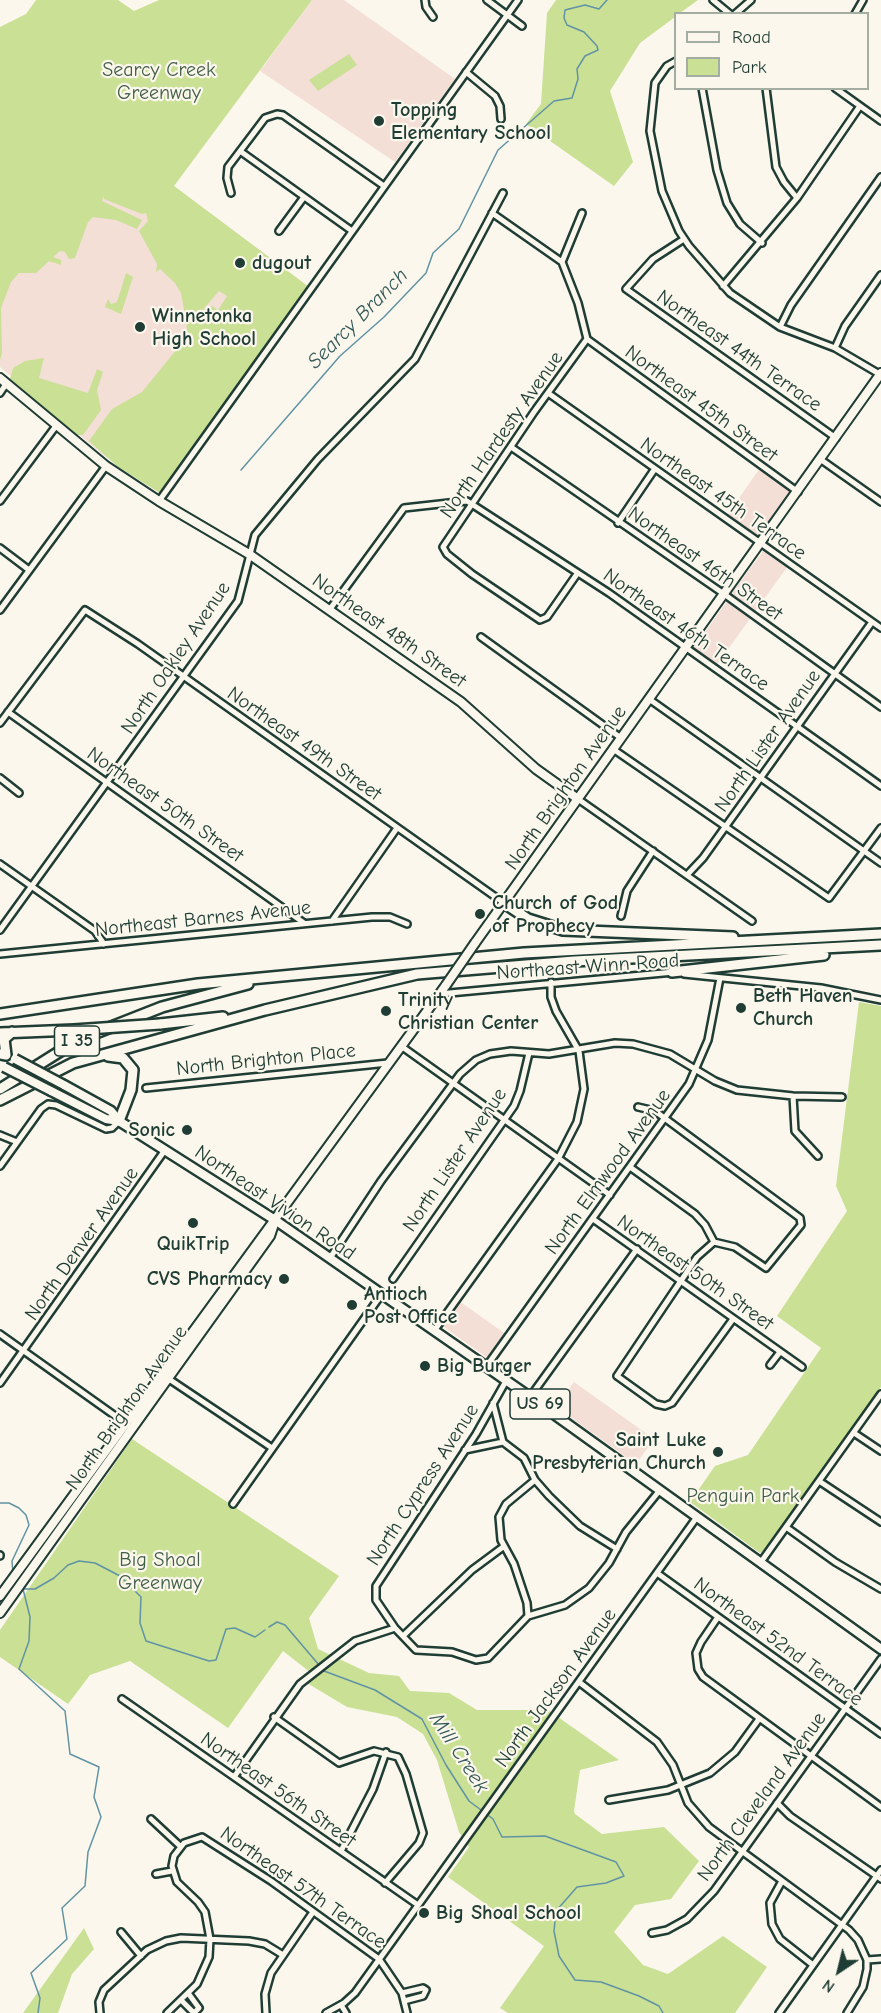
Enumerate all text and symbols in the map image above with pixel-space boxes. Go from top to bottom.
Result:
legend [674,12,869,90]
text: Road [732,27,771,48]
text: Park [732,57,766,78]
park label: Searcy Creek Greenway [102,58,216,105]
place label: Topping Elementary School [391,98,551,145]
marker: Topping Elementary School [372,114,386,128]
place label: dugout [252,251,311,275]
marker: dugout [233,256,247,270]
water label: Searcy Branch [303,264,413,374]
street label: Northeast 44th Terrace [652,285,826,417]
place label: Winnetonka High School [152,304,256,351]
marker: Winnetonka High School [133,320,147,334]
street label: Northeast 45th Street [620,341,782,467]
street label: North Hardesty Avenue [435,347,569,523]
street label: Northeast 45th Terrace [635,433,811,565]
street label: Northeast 46th Street [623,502,787,626]
street label: Northeast 46th Terrace [598,564,774,696]
street label: Northeast 48th Street [307,569,471,693]
street label: North Oakley Avenue [116,577,236,739]
street label: North Lister Avenue [710,665,826,817]
street label: Northeast 49th Street [222,682,386,806]
street label: North Brighton Avenue [500,701,632,875]
street label: Northeast 50th Street [82,742,248,868]
place label: Church of God of Prophecy [492,891,618,938]
street label: Northeast Barnes Avenue [94,896,312,942]
marker: Church of God of Prophecy [473,907,487,921]
street label: Northeast Winn Road [496,949,680,985]
place label: Beth Haven Church [753,984,853,1031]
place label: Trinity Christian Center [398,988,538,1035]
marker: Beth Haven Church [734,1001,748,1015]
marker: Trinity Christian Center [379,1004,393,1018]
road number: I 35 [54,1026,100,1056]
street label: North Brighton Place [175,1039,357,1081]
street label: North Lister Avenue [398,1084,512,1236]
street label: North Elmwood Avenue [540,1085,676,1259]
place label: Sonic [129,1118,175,1142]
marker: Sonic [180,1123,194,1137]
street label: Northeast Vivion Road [190,1140,360,1266]
street label: North Denver Avenue [20,1163,144,1325]
street label: Northeast 50th Street [612,1210,778,1336]
marker: QuikTrip [186,1216,200,1230]
place label: QuikTrip [157,1232,229,1256]
place label: CVS Pharmacy [147,1267,272,1291]
marker: CVS Pharmacy [277,1272,291,1286]
place label: Antioch Post Office [364,1282,457,1329]
marker: Antioch Post Office [345,1298,359,1312]
street label: North Brighton Avenue [61,1321,193,1495]
place label: Big Burger [437,1354,531,1378]
marker: Big Burger [418,1359,432,1373]
road number: US 69 [510,1389,570,1419]
street label: North Cypress Avenue [362,1399,484,1571]
place label: Saint Luke Presbyterian Church [532,1428,706,1475]
marker: Saint Luke Presbyterian Church [711,1445,725,1459]
park label: Penguin Park [687,1484,799,1508]
park label: Big Shoal Greenway [118,1548,202,1595]
street label: Northeast 52nd Terrace [689,1573,867,1711]
street label: North Jackson Avenue [490,1604,622,1772]
water label: Mill Creek [424,1708,494,1798]
street label: North Cleveland Avenue [693,1708,831,1886]
street label: Northeast 56th Street [196,1727,360,1853]
street label: Northeast 57th Terrace [215,1822,391,1954]
place label: Big Shoal School [436,1901,581,1925]
marker: Big Shoal School [417,1906,431,1920]
north arrow [809,1941,869,2001]
text: N [819,1975,838,1996]

